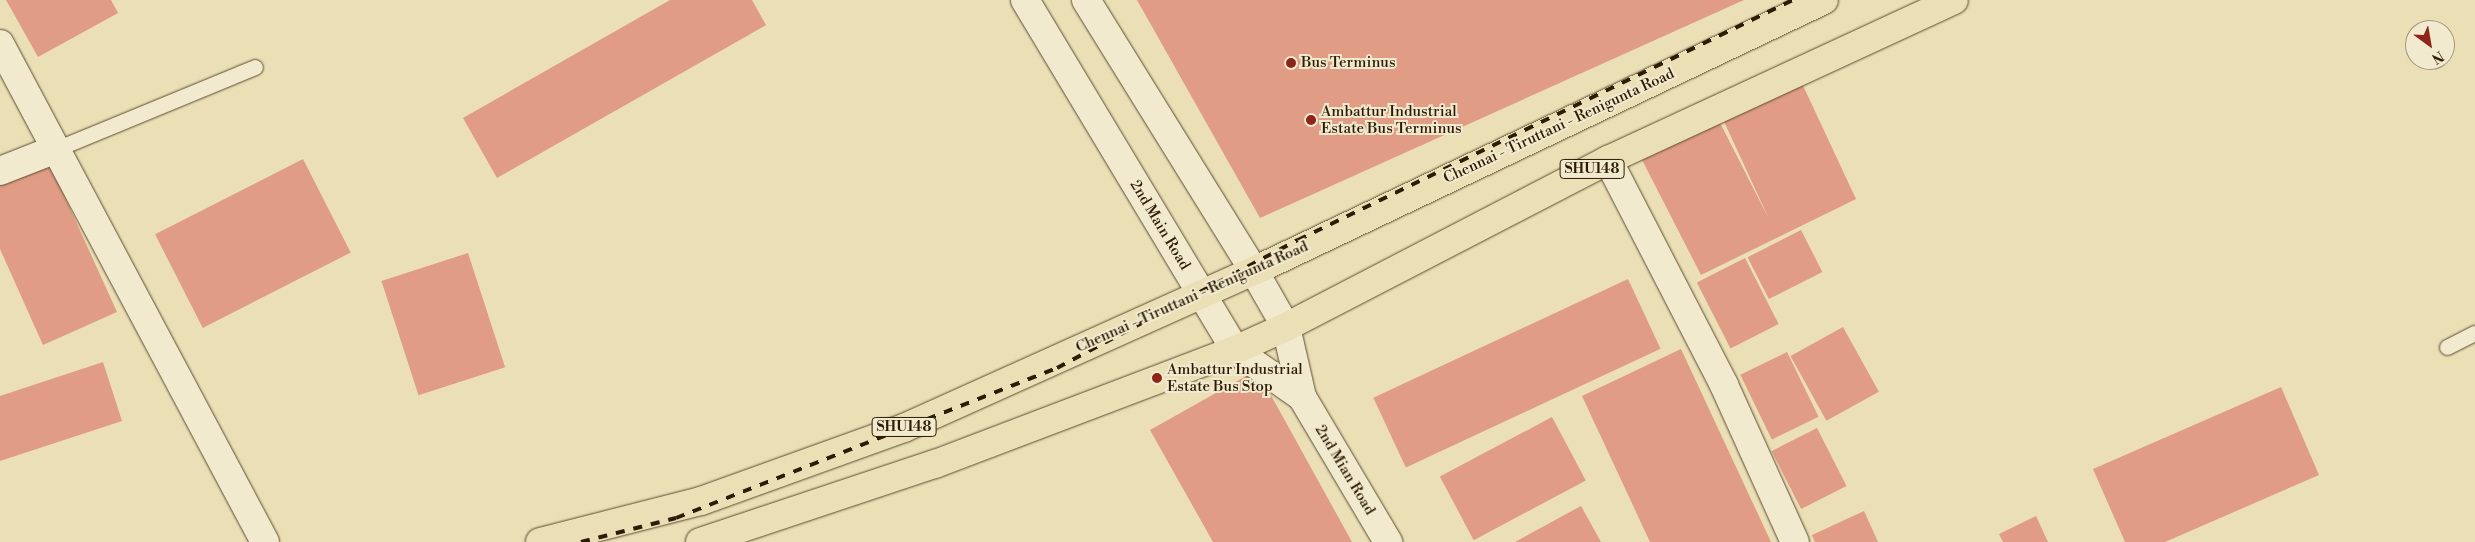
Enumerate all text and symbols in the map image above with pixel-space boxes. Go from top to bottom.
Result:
north arrow [2405,20,2455,70]
text: N [2428,46,2447,67]
place label: Bus Terminus [1301,54,1395,72]
marker: Bus Terminus [1285,57,1297,69]
street label: Chennai - Tiruttani - Renigunta Road [1441,64,1677,188]
place label: Ambattur Industrial Estate Bus Terminus [1321,102,1462,137]
marker: Ambattur Industrial Estate Bus Terminus [1305,114,1317,126]
road number: SHU148 [1560,157,1624,180]
street label: 2nd Main Road [1126,177,1194,273]
street label: Chennai - Tiruttani - Renigunta Road [1073,237,1311,357]
place label: Ambattur Industrial Estate Bus Stop [1167,360,1303,395]
marker: Ambattur Industrial Estate Bus Stop [1151,372,1163,384]
road number: SHU148 [872,416,936,438]
street label: 2nd Mian Road [1311,422,1379,518]

